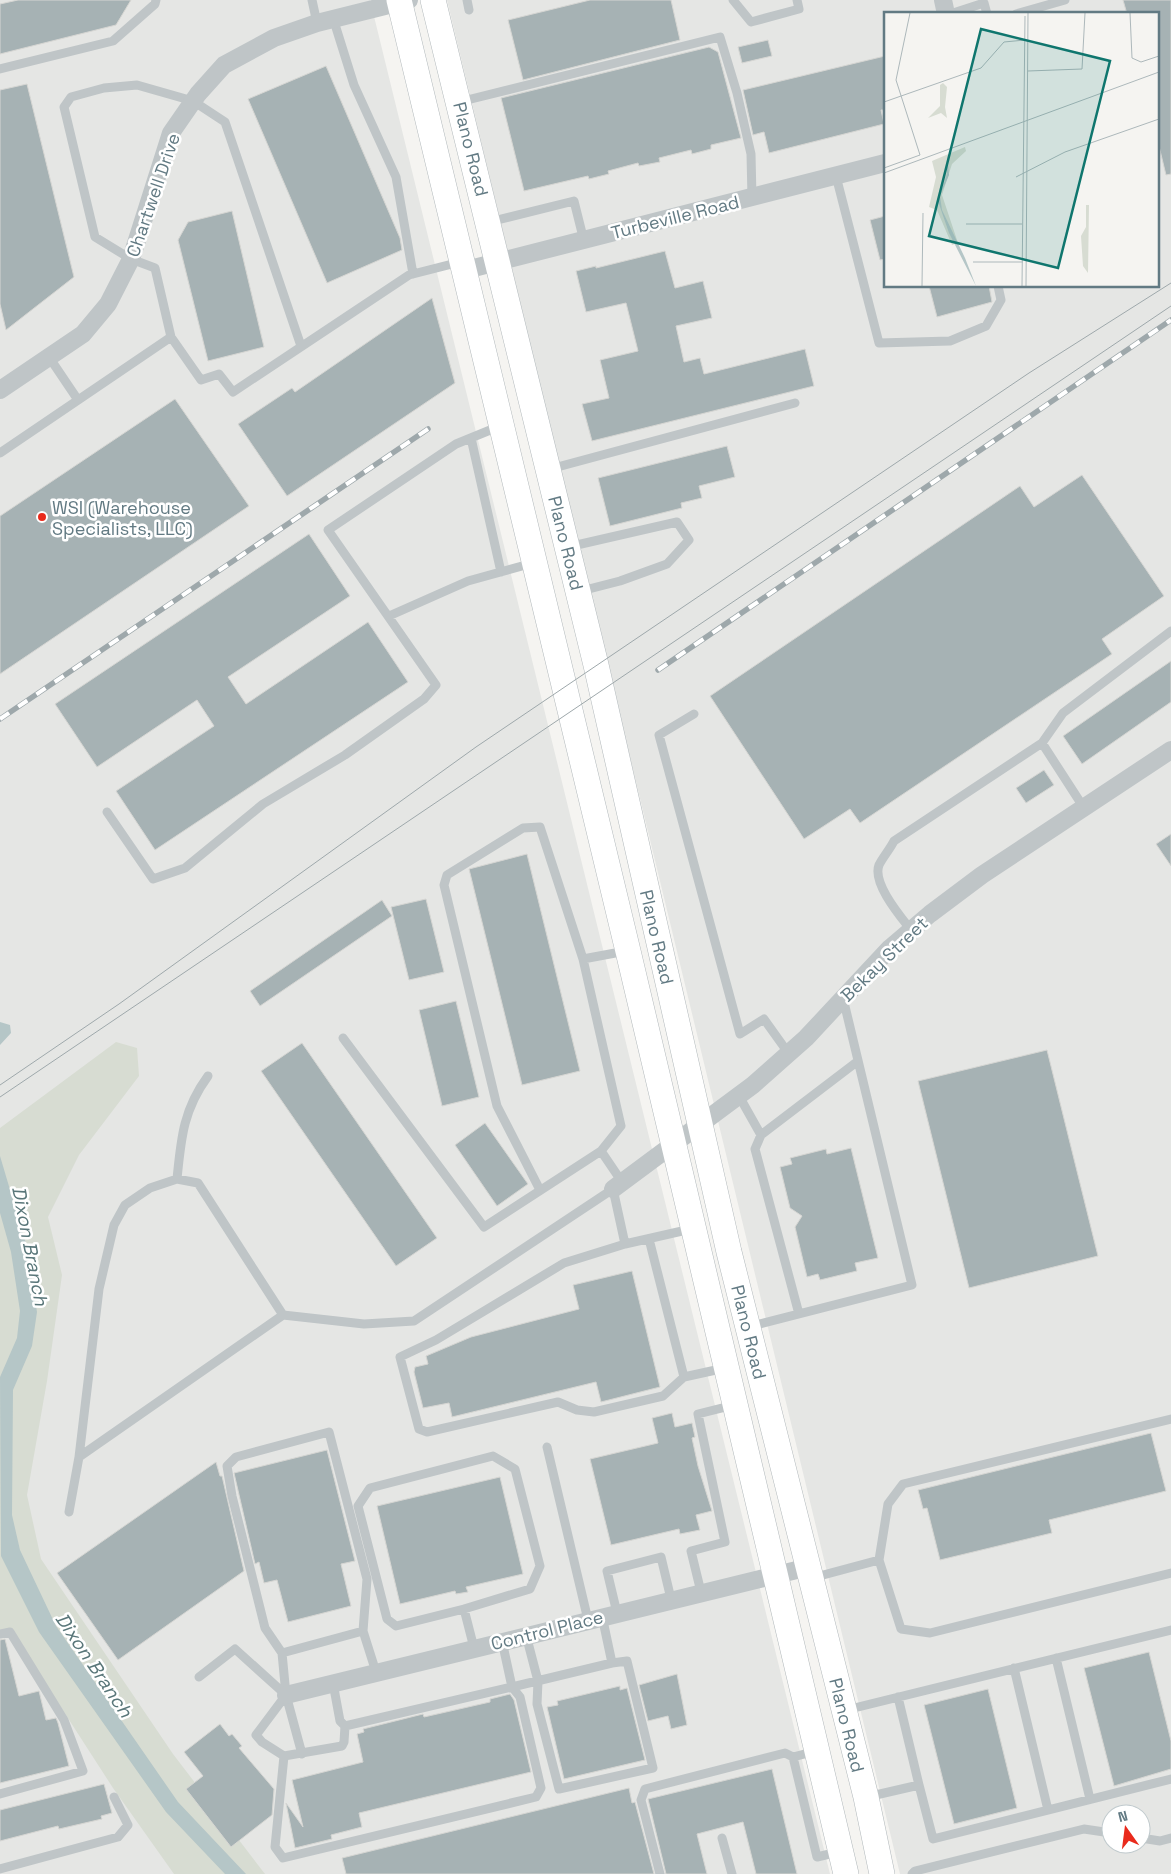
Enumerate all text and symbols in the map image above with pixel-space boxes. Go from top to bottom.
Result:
inset map [884,12,1158,288]
street label: Plano Road [448,99,494,199]
street label: Chartwell Drive [121,130,185,260]
street label: Turbeville Road [609,190,741,244]
street label: Plano Road [543,493,589,593]
place label: WSI (Warehouse Specialists, LLC) [52,496,193,540]
marker: WSI (Warehouse Specialists, LLC) [36,511,48,523]
street label: Plano Road [635,887,679,987]
street label: Bekay Street [835,912,933,1006]
water label: Dixon Branch [6,1184,54,1308]
street label: Plano Road [726,1282,772,1382]
street label: Control Place [488,1605,606,1655]
water label: Dixon Branch [50,1608,138,1722]
street label: Plano Road [824,1675,870,1775]
north arrow [1101,1804,1151,1854]
text: N [1116,1807,1130,1826]

